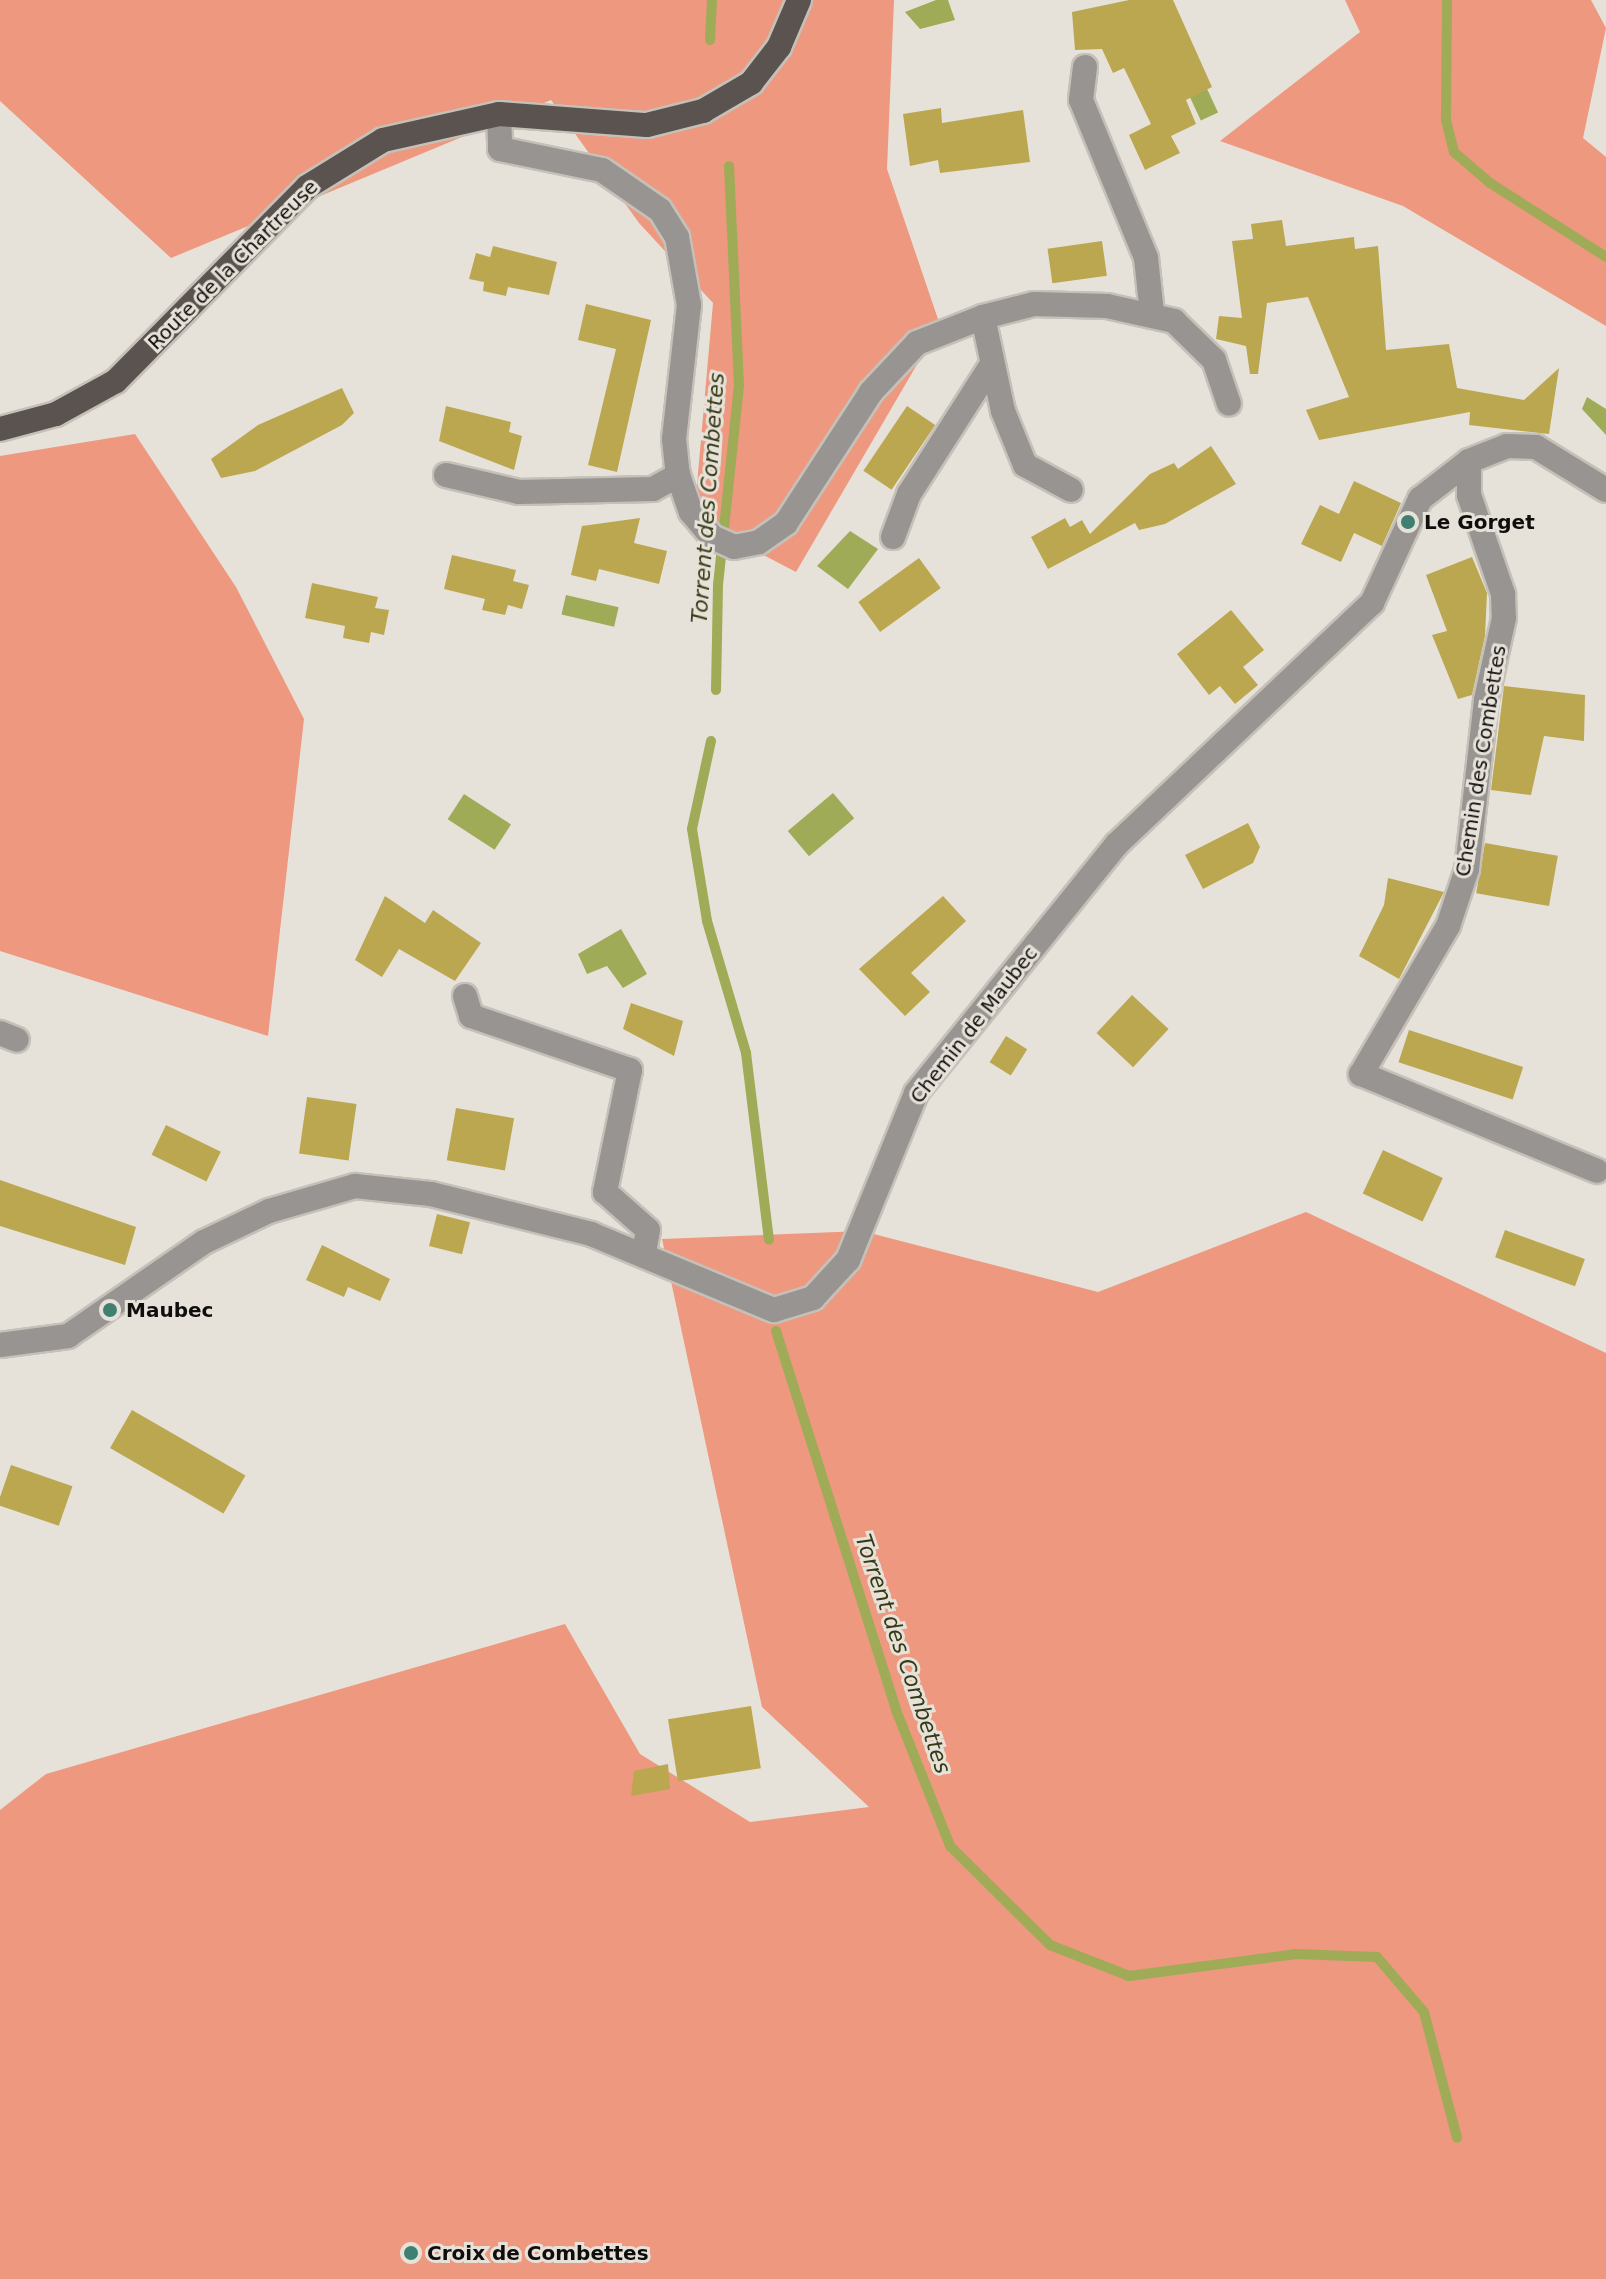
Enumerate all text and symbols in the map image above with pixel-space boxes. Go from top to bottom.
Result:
street label: Route de la Chartreuse [143,175,323,355]
water label: Torrent des Combettes [686,372,730,624]
place label: Le Gorget [1424,510,1535,534]
marker: Le Gorget [1399,513,1417,531]
street label: Chemin des Combettes [1451,644,1511,878]
street label: Chemin de Maubec [905,942,1043,1108]
place label: Maubec [126,1298,213,1322]
marker: Maubec [101,1301,119,1319]
water label: Torrent des Combettes [850,1531,956,1777]
place label: Croix de Combettes [427,2241,649,2265]
marker: Croix de Combettes [402,2244,420,2262]

